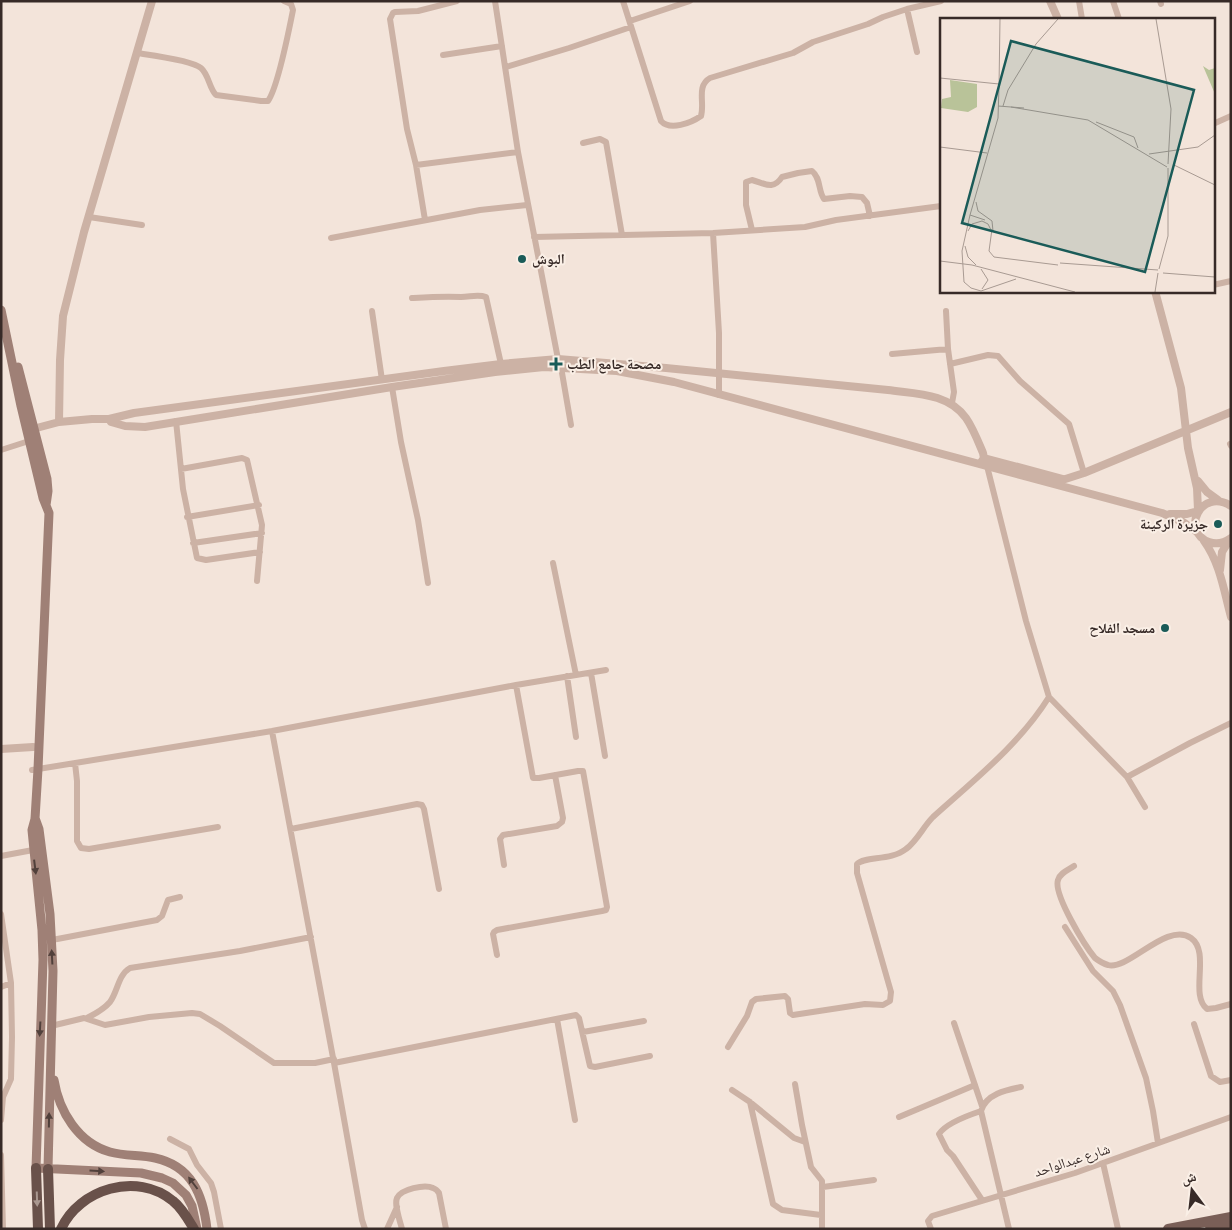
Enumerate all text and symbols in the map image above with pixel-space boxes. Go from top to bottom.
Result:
inset map [940,18,1214,292]
place label: البوش [532,250,565,268]
marker: البوش [516,253,528,265]
place label: مصحة جامع الطب [567,355,661,374]
marker: مصحة جامع الطب [549,357,563,371]
place label: جزيرة الركينة [1140,515,1208,532]
marker: جزيرة الركينة [1212,518,1224,530]
place label: مسجد الفلاح [1089,619,1155,637]
marker: مسجد الفلاح [1159,622,1171,634]
one-way arrow [31,860,39,876]
one-way arrow [48,949,56,965]
one-way arrow [36,1022,44,1038]
one-way arrow [45,1112,53,1128]
street label: شارع عبدالواحد [1032,1139,1113,1182]
north arrow [1167,1165,1217,1215]
one-way arrow [89,1167,105,1175]
text: ش [1179,1167,1198,1188]
one-way arrow [188,1176,198,1190]
one-way arrow [33,1191,41,1207]

